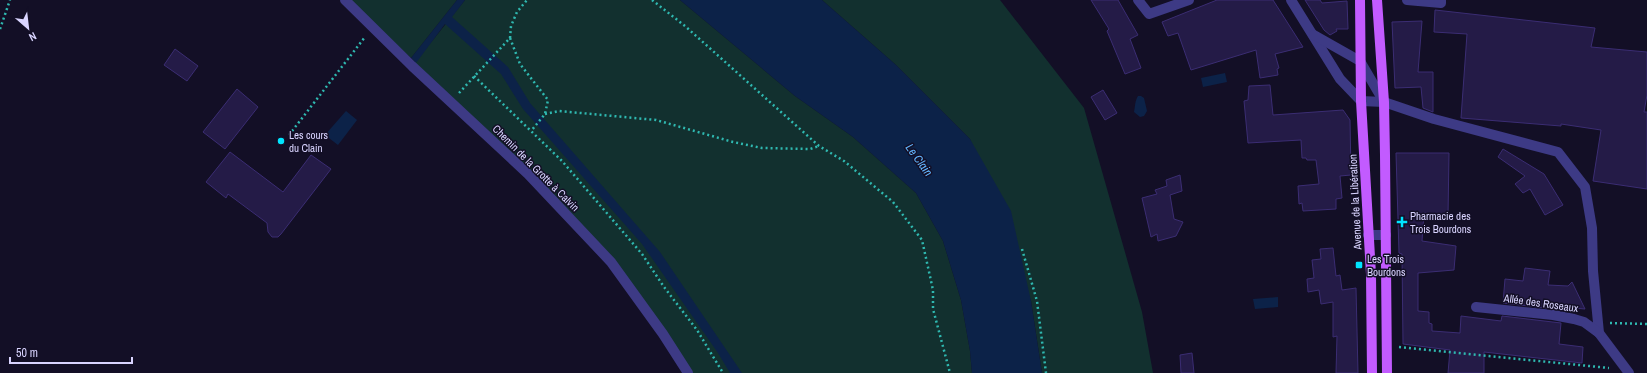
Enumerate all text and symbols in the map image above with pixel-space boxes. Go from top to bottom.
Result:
north arrow [8,8,48,48]
text: N [27,29,39,45]
street label: Chemin de la Grotte à Calvin [490,122,582,214]
place label: Les cours du Clain [289,128,329,155]
marker: Les cours du Clain [276,136,286,146]
water label: Le Clain [902,140,936,180]
street label: Avenue de la Libération [1346,154,1365,251]
place label: Pharmacie des Trois Bourdons [1410,209,1472,236]
marker: Pharmacie des Trois Bourdons [1397,217,1407,227]
place label: Les Trois Bourdons [1367,252,1406,279]
marker: Les Trois Bourdons [1354,260,1364,270]
street label: Allée des Roseaux [1502,291,1580,315]
scale bar [10,339,132,365]
text: 50 m [16,345,38,361]

